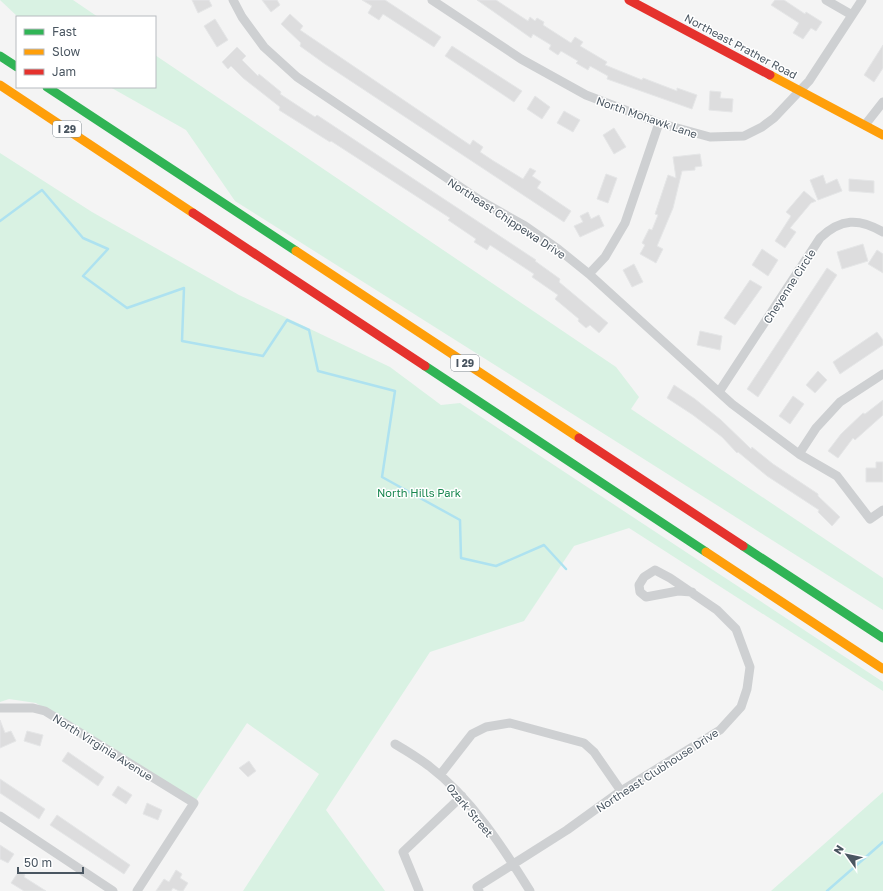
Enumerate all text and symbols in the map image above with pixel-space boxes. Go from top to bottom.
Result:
street label: Northeast Prather Road [683,11,799,81]
legend [16,16,156,88]
text: Fast [52,24,77,39]
text: Slow [52,44,80,59]
text: Jam [52,64,76,79]
street label: North Mohawk Lane [595,94,699,140]
road number: I 29 [53,121,81,137]
street label: Northeast Chippewa Drive [446,175,568,261]
street label: Cheyenne Circle [760,246,818,326]
road number: I 29 [451,355,479,371]
park label: North Hills Park [377,486,461,499]
street label: North Virginia Avenue [51,711,155,783]
street label: Northeast Clubhouse Drive [594,726,720,814]
street label: Ozark Street [444,781,496,839]
north arrow [827,835,867,875]
text: N [830,842,846,856]
scale bar [18,849,83,875]
text: 50 m [24,855,52,870]

